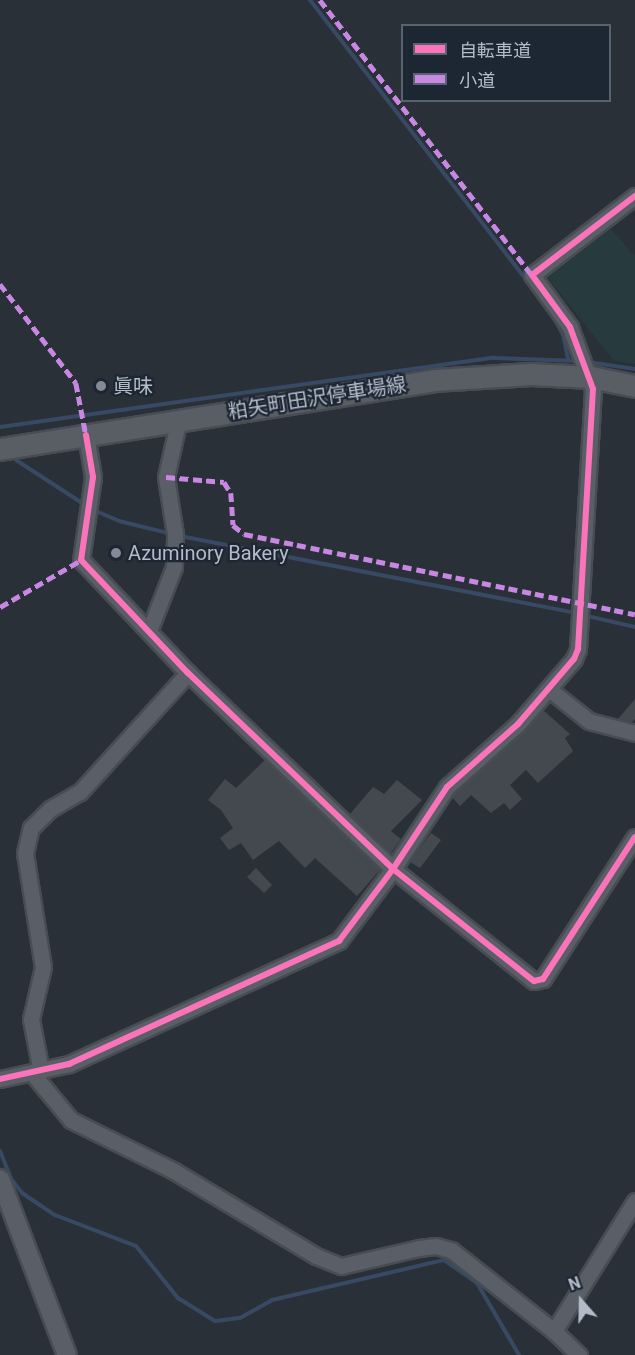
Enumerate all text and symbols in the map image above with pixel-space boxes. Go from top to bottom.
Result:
legend [401,24,611,102]
text: 自転車道 [459,40,531,61]
text: 小道 [459,70,495,91]
street label: 粕矢町田沢停車場線 [226,372,408,424]
place label: 眞味 [113,374,153,398]
marker: 眞味 [94,379,108,393]
place label: Azuminory Bakery [128,541,289,565]
marker: Azuminory Bakery [109,546,123,560]
north arrow [551,1271,611,1331]
text: N [566,1273,583,1294]

